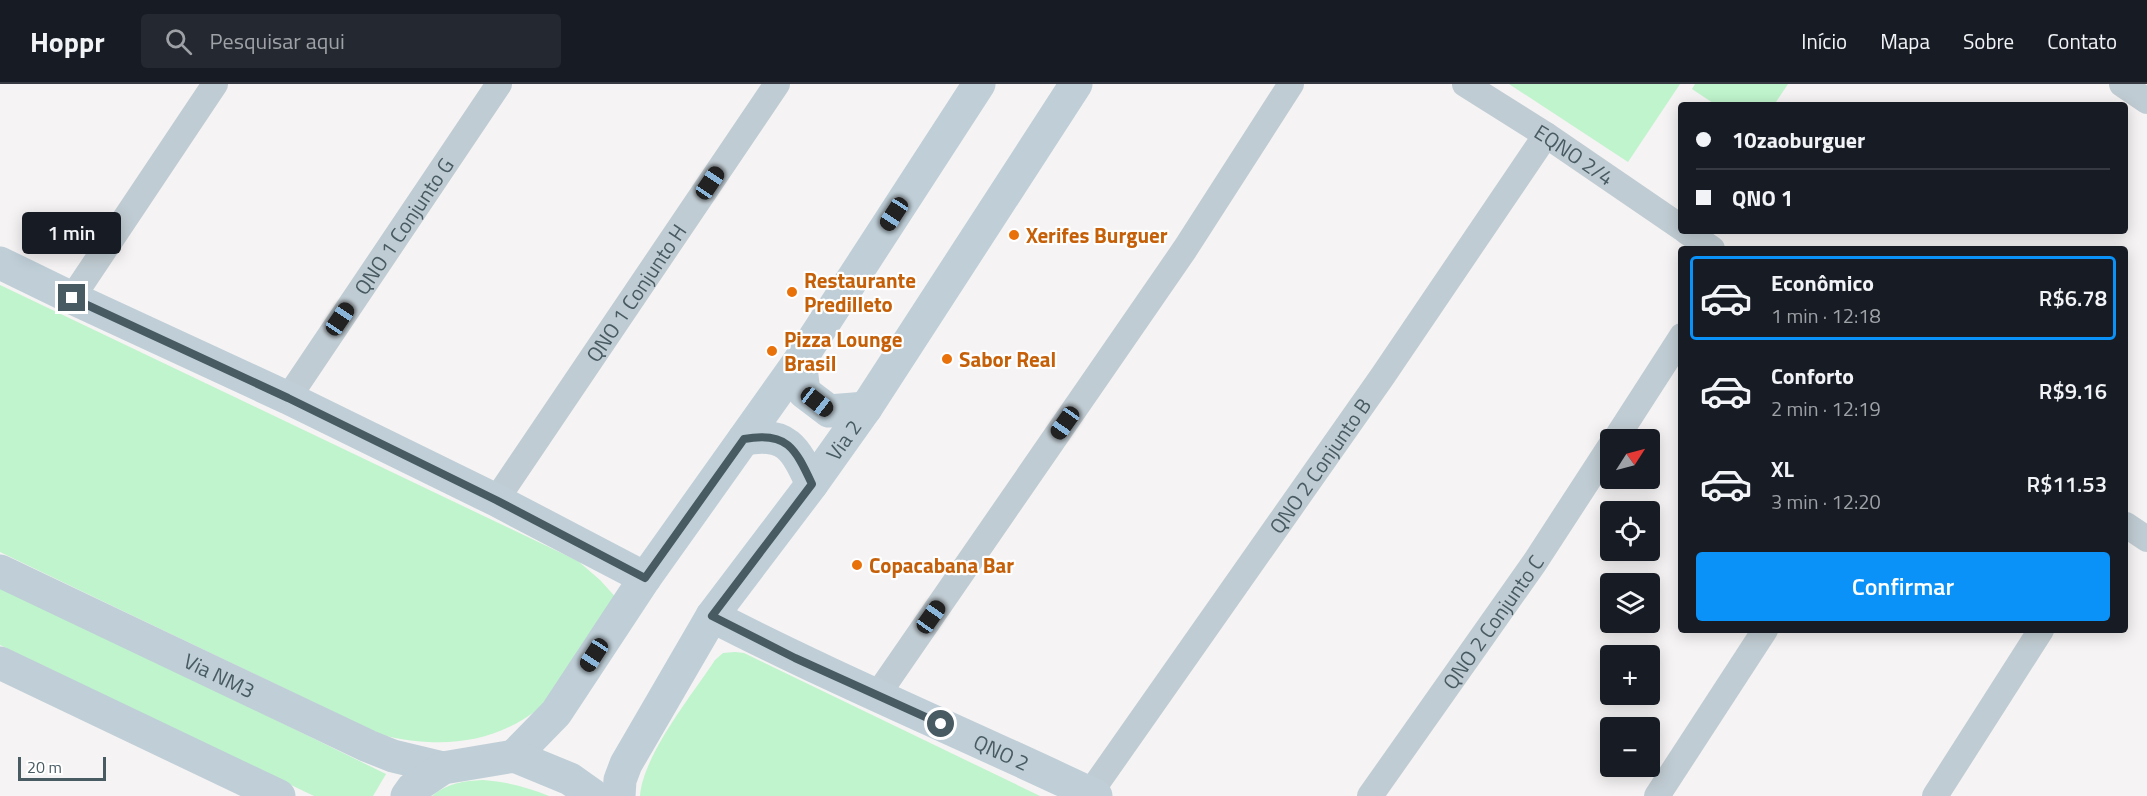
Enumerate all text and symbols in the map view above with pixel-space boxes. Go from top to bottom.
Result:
search box [141,14,561,68]
text: Hoppr [30,20,105,63]
text: Pesquisar aqui [210,24,345,58]
icon: search [162,25,195,58]
text: Início [1801,25,1847,57]
text: Mapa [1880,25,1930,57]
text: Sobre [1963,25,2014,57]
text: Contato [2047,25,2117,57]
street label: EQNO 2/4 [1528,116,1621,193]
text: 10zaoburguer [1732,123,1865,157]
street label: QNO 1 Conjunto G [346,151,461,301]
car [692,163,728,203]
text: QNO 1 [1732,181,1793,215]
car [877,194,911,234]
callout: 1 min [22,211,122,253]
text: 1 min [47,217,96,248]
street label: QNO 1 Conjunto H [578,217,694,368]
place label: Xerifes Burguer [1026,219,1168,251]
marker: Xerifes Burguer [1007,228,1021,242]
place label: Restaurante Predilleto [804,264,916,320]
text: Econômico [1771,266,1874,300]
icon: car [1699,271,1753,325]
text: R$6.78 [2039,281,2107,315]
route end [58,284,85,311]
marker: Restaurante Predilleto [785,285,799,299]
car [322,299,358,339]
text: 1 min · 12:18 [1771,300,1881,331]
place label: Pizza Lounge Brasil [784,323,902,379]
place label: Sabor Real [959,343,1056,375]
marker: Pizza Lounge Brasil [765,344,779,358]
marker: Sabor Real [940,352,954,366]
text: Conforto [1771,359,1854,393]
icon: car [1699,364,1753,418]
text: R$9.16 [2039,374,2107,408]
car [797,384,837,420]
street label: QNO 2 Conjunto B [1261,391,1379,540]
text: 2 min · 12:19 [1771,393,1881,424]
car [1047,403,1083,443]
street label: Via 2 [818,413,869,467]
north arrow [1600,429,1660,489]
map controls [1600,429,1660,777]
text: XL [1771,452,1794,486]
icon: car [1699,457,1753,511]
text: R$11.53 [2027,467,2107,501]
text: 3 min · 12:20 [1771,486,1881,517]
button: locate [1600,501,1660,561]
street label: QNO 2 Conjunto C [1434,548,1551,696]
place label: Copacabana Bar [869,549,1014,581]
button: Confirmar [1696,552,2110,621]
marker: Copacabana Bar [850,558,864,572]
button: layers [1600,573,1660,633]
car [913,597,949,637]
car [577,635,611,675]
street label: Via NM3 [178,645,260,706]
button: + [1600,645,1660,705]
route start [927,710,954,737]
button: − [1600,717,1660,777]
street label: QNO 2 [968,725,1035,779]
scale bar [18,754,106,782]
text: 20 m [27,755,62,779]

